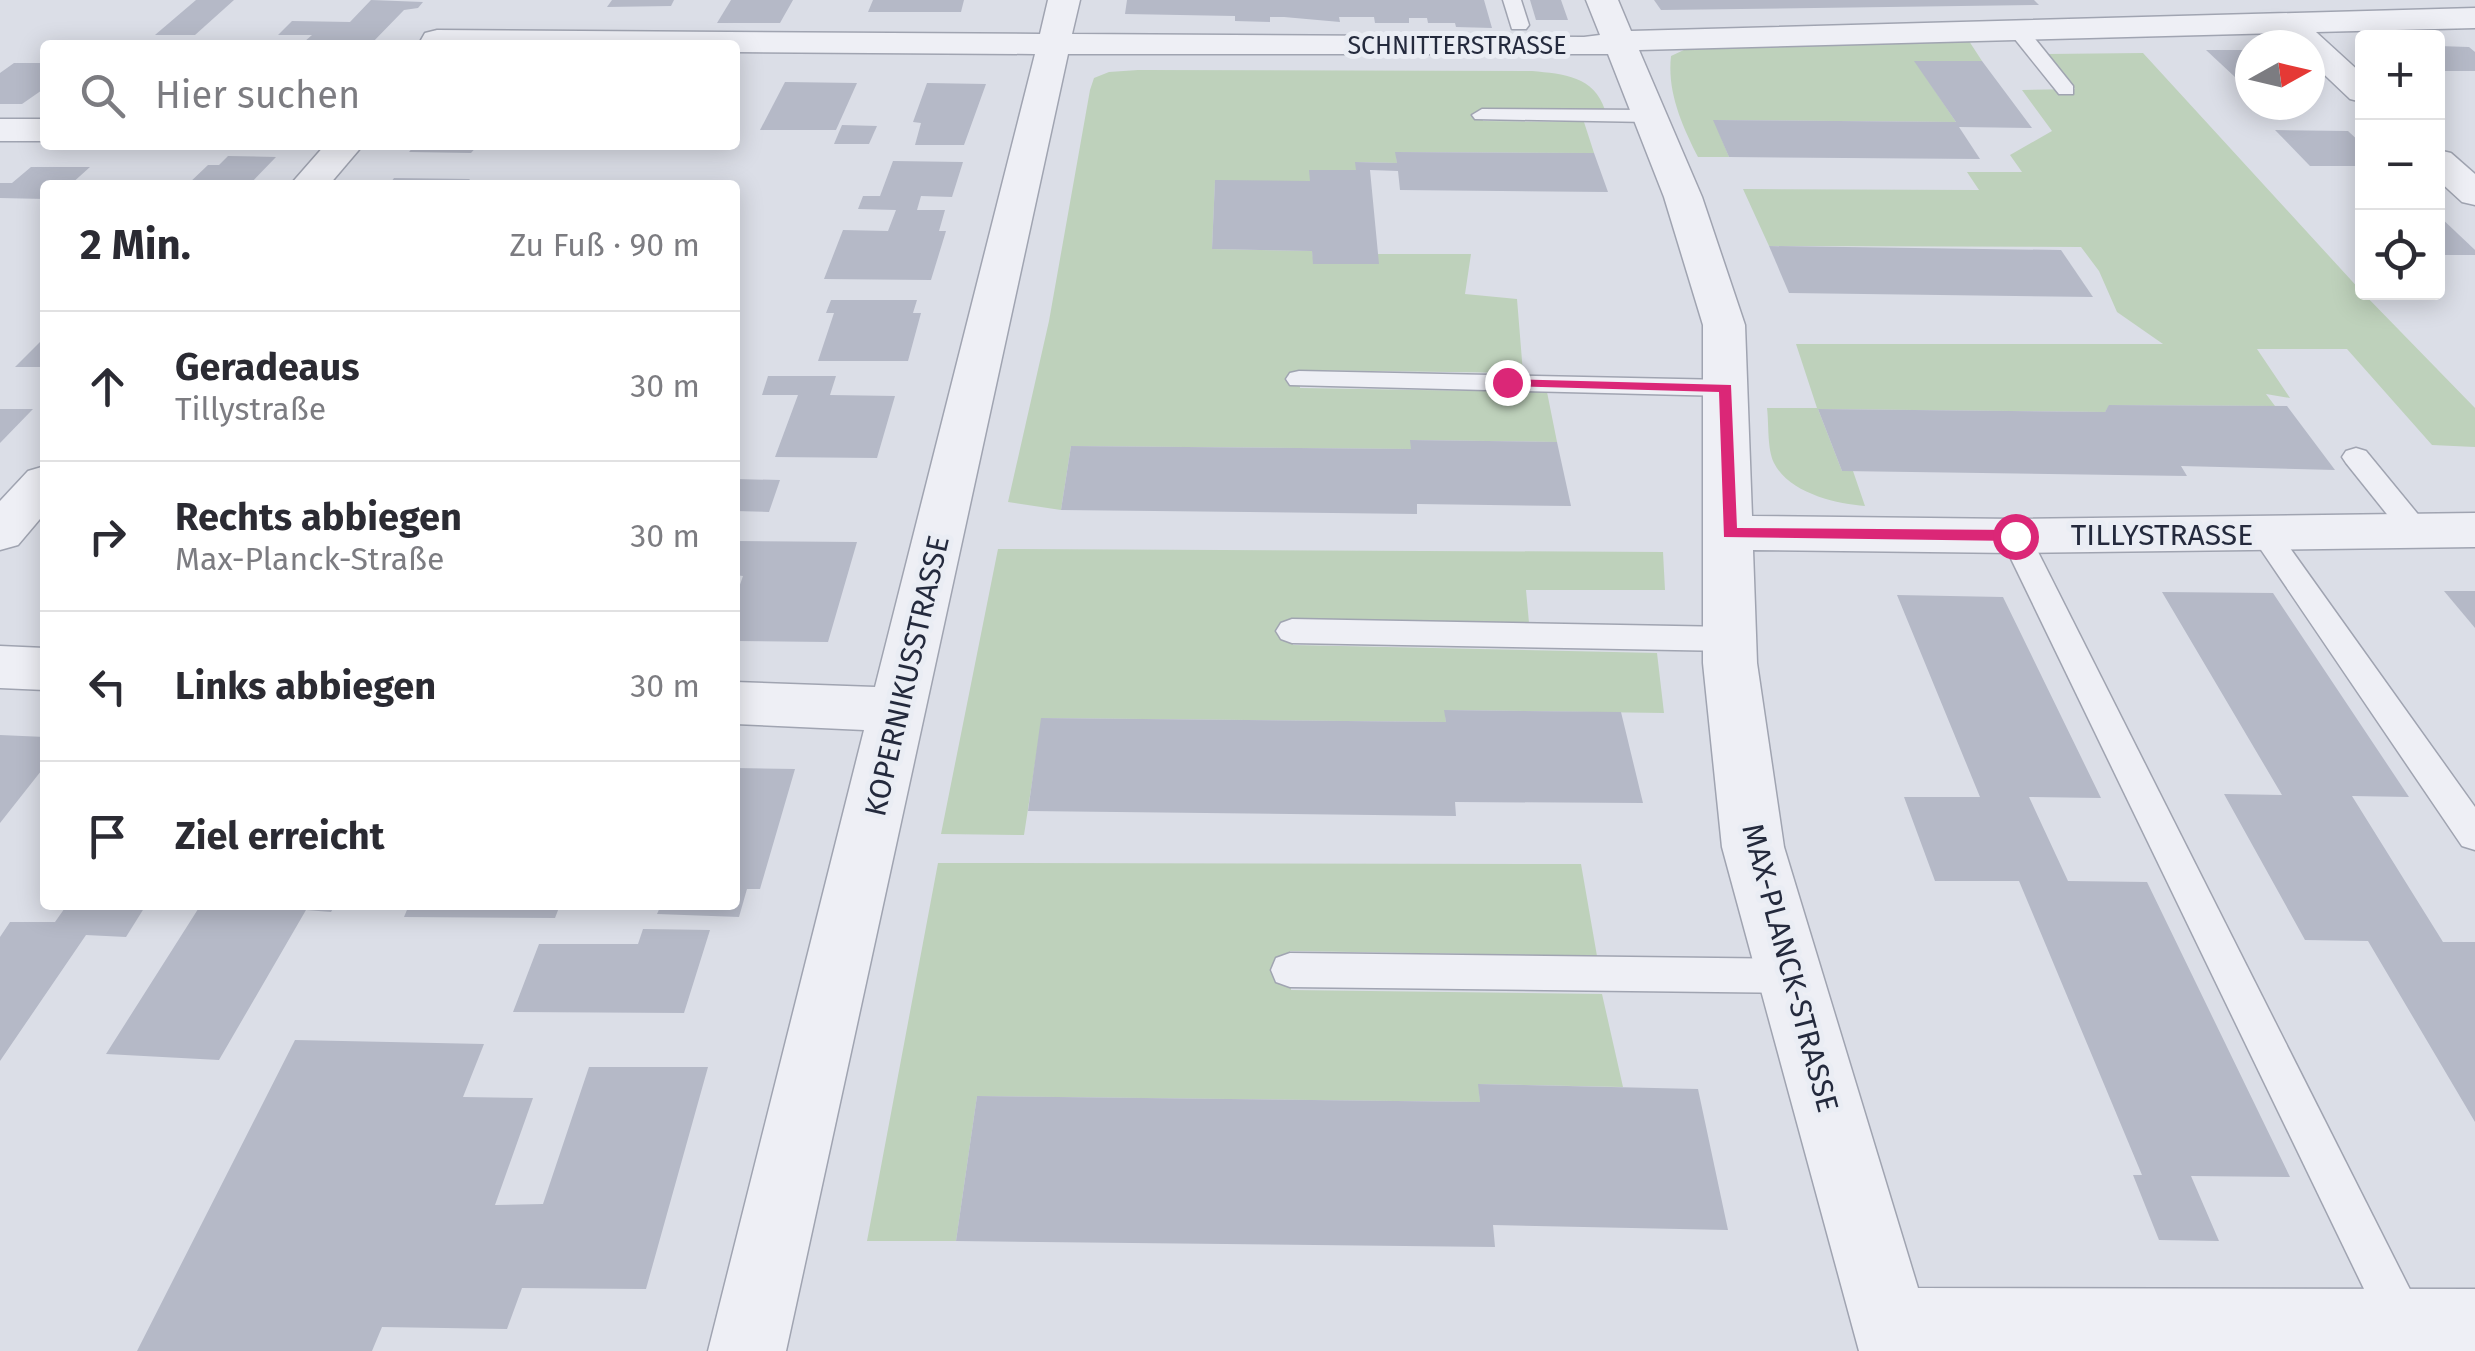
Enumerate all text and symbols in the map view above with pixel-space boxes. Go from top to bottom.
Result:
north arrow [2235,30,2325,120]
map controls [2355,30,2445,300]
button: + [2355,30,2445,120]
street label: SCHNITTERSTRASSE [1347,31,1567,61]
search box [40,40,740,150]
icon: search [75,68,130,123]
text: Hier suchen [155,72,360,118]
button: − [2355,120,2445,210]
button: locate [2355,210,2445,300]
text: 2 Min. [80,220,191,270]
text: Zu Fuß · 90 m [510,226,700,264]
text: Geradeaus [175,344,360,390]
icon: ahead [80,359,135,414]
route end [1485,360,1531,406]
text: 30 m [630,367,700,405]
text: Tillystraße [175,390,326,428]
text: Rechts abbiegen [175,494,462,540]
icon: right [80,509,135,564]
route start [1993,514,2039,560]
text: 30 m [630,517,700,555]
street label: TILLYSTRASSE [2071,517,2253,553]
street label: KOPERNIKUSSTRASSE [857,532,957,820]
text: Max-Planck-Straße [175,540,444,578]
icon: left [80,659,135,714]
text: Links abbiegen [175,663,436,709]
text: 30 m [630,667,700,705]
icon: arrive [80,809,135,864]
text: Ziel erreicht [175,813,384,859]
street label: MAX-PLANCK-STRASSE [1734,820,1846,1116]

